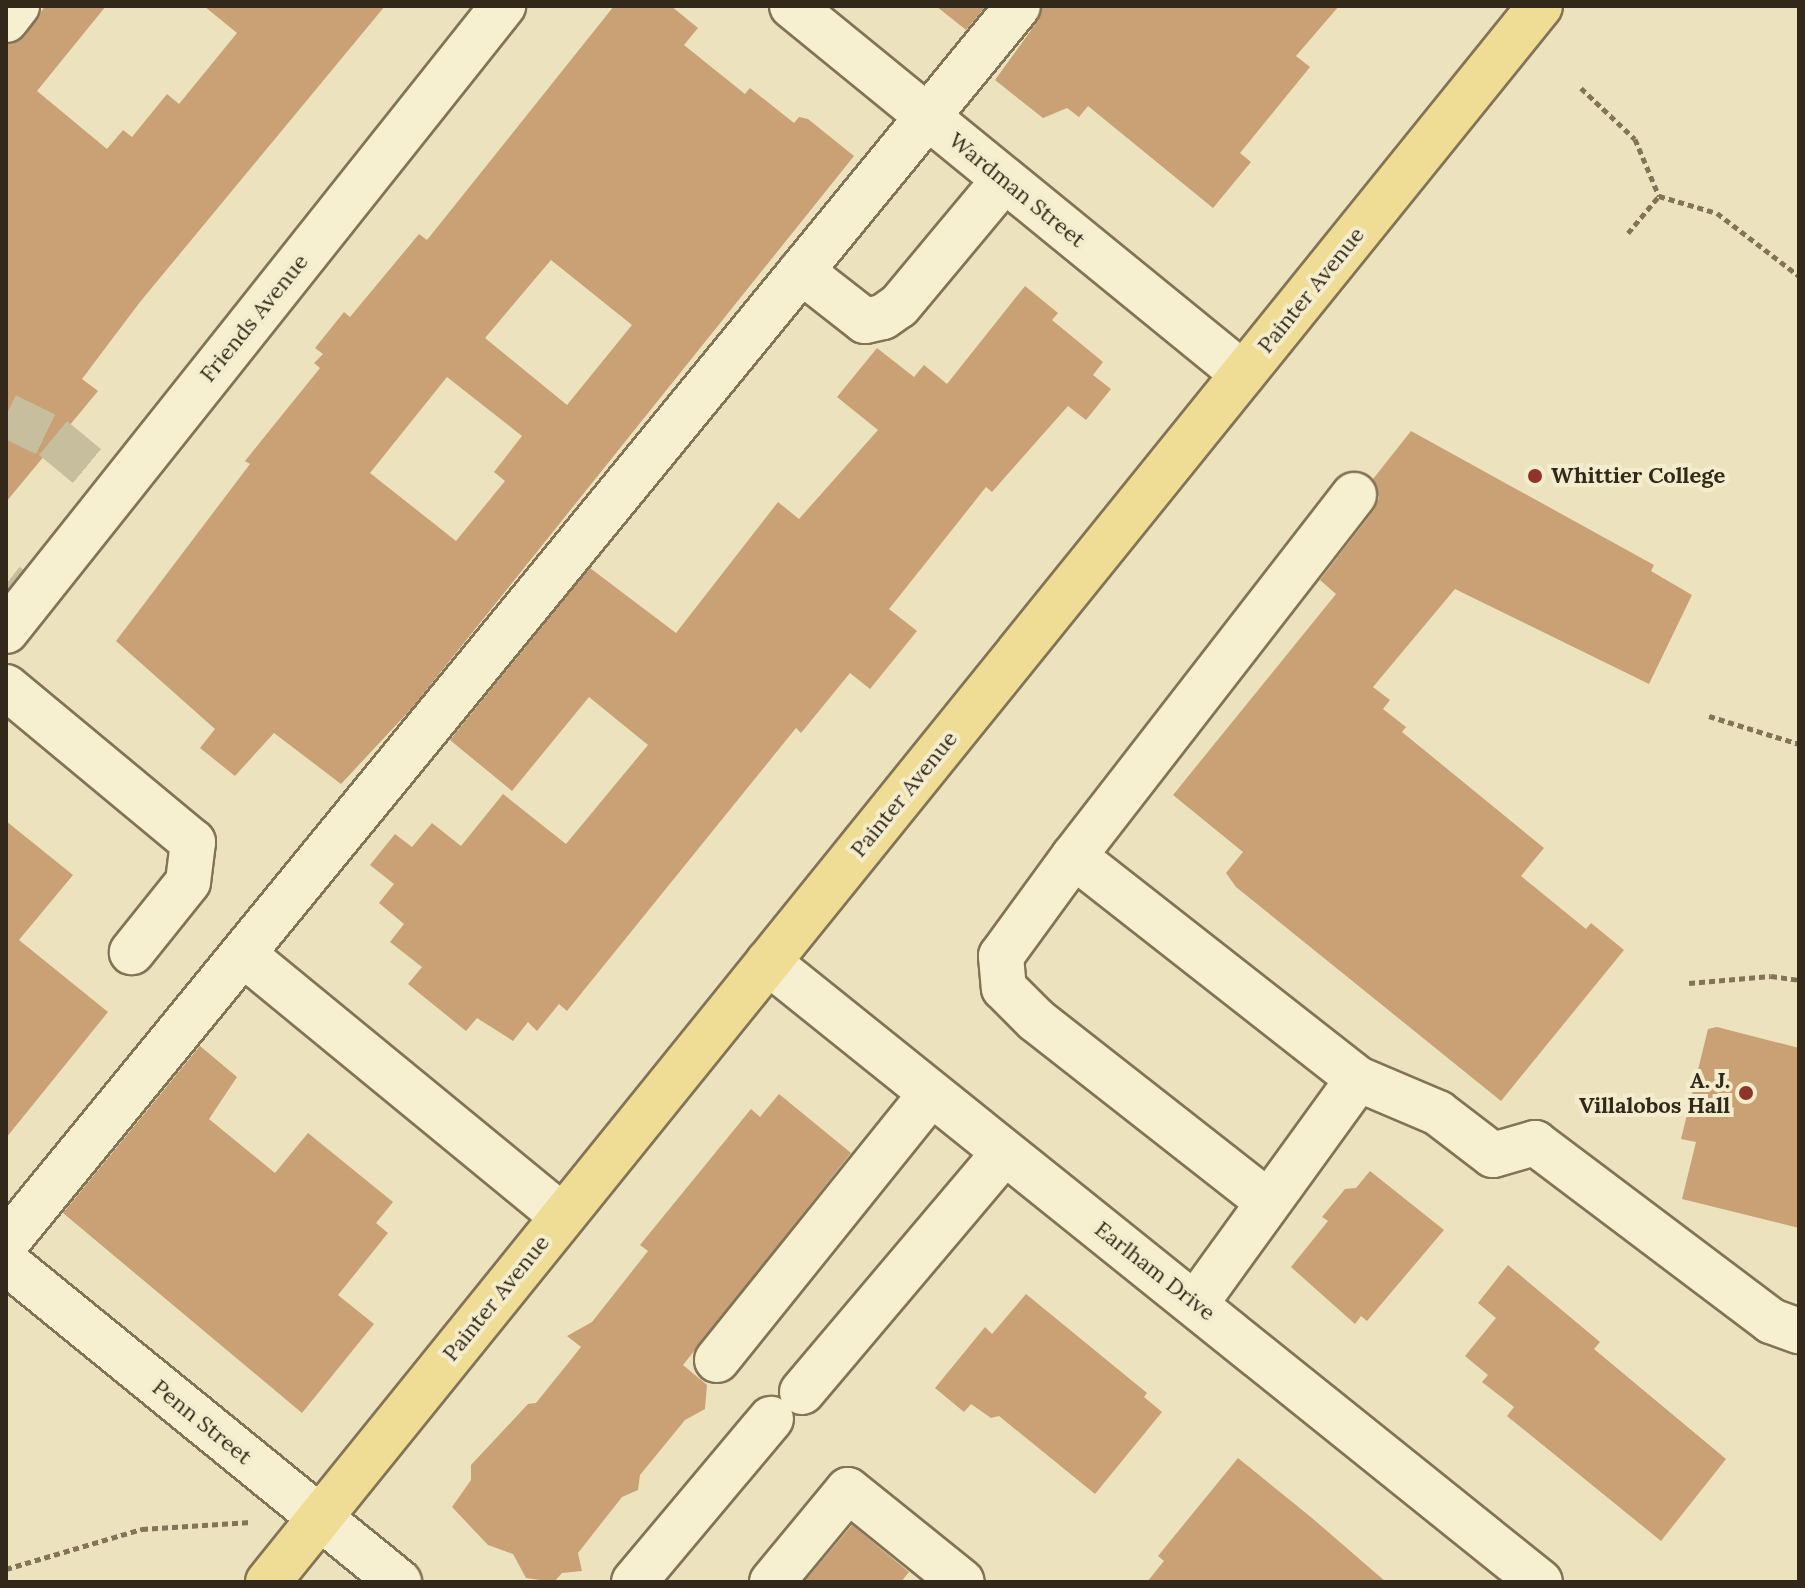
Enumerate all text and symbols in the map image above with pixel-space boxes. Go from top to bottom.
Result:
street label: Wardman Street [944,127,1090,253]
street label: Painter Avenue [1252,222,1370,358]
street label: Friends Avenue [194,249,314,387]
place label: Whittier College [1551,463,1725,489]
marker: Whittier College [1526,467,1544,485]
street label: Painter Avenue [845,726,963,862]
place label: A. J. Villalobos Hall [1579,1067,1730,1118]
marker: A. J. Villalobos Hall [1737,1084,1755,1102]
street label: Earlham Drive [1090,1216,1220,1326]
street label: Painter Avenue [437,1230,555,1366]
street label: Penn Street [147,1374,257,1470]

